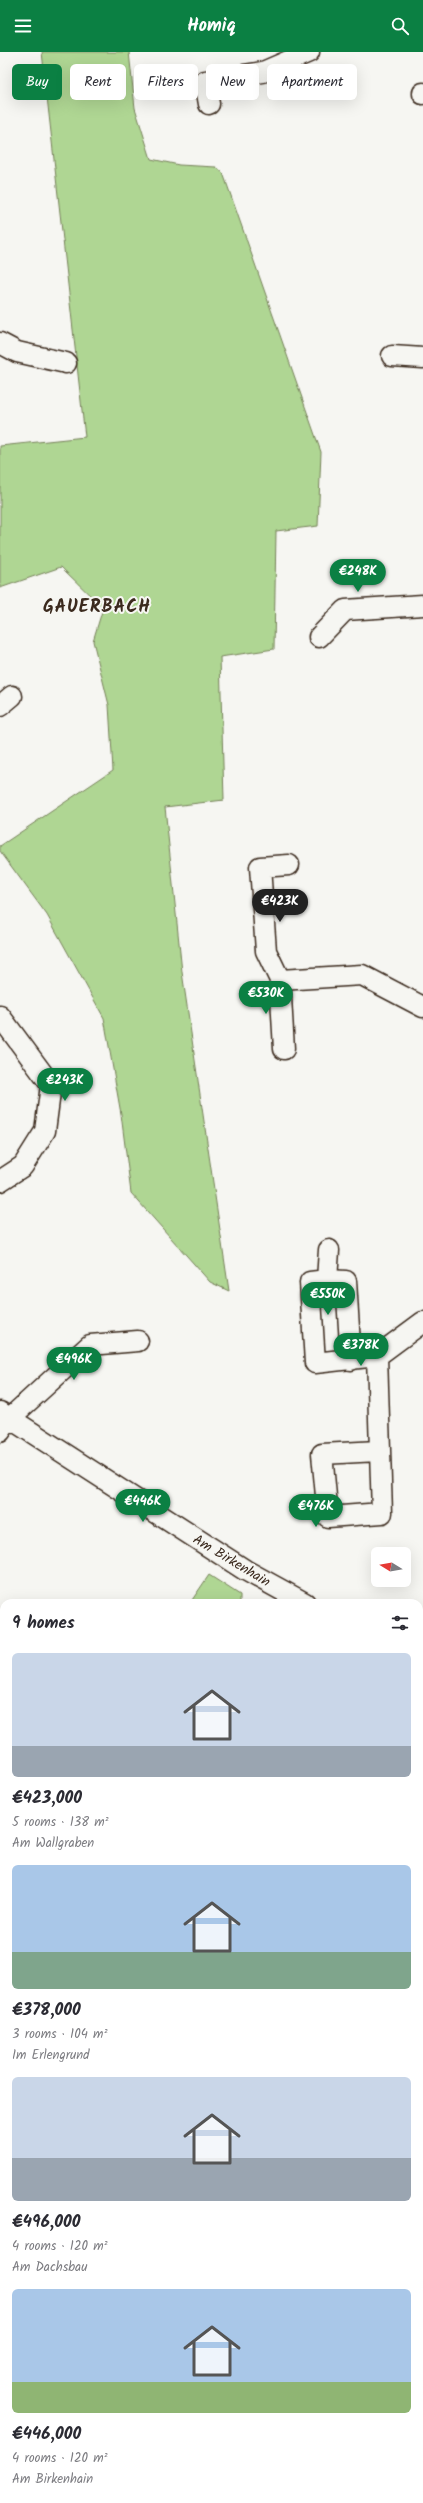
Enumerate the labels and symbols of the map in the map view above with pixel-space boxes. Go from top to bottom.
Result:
pin: €248K [330,559,386,593]
district label: GAUERBACH [43,593,151,622]
pin: €423K [252,889,308,923]
pin: €530K [238,981,294,1015]
pin: €243K [37,1068,93,1102]
pin: €550K [300,1282,356,1316]
pin: €378K [333,1333,389,1367]
pin: €496K [46,1347,102,1381]
pin: €446K [115,1489,171,1523]
pin: €476K [288,1494,344,1528]
street label: Am Birkenhain [188,1529,275,1593]
north arrow [371,1547,411,1587]

